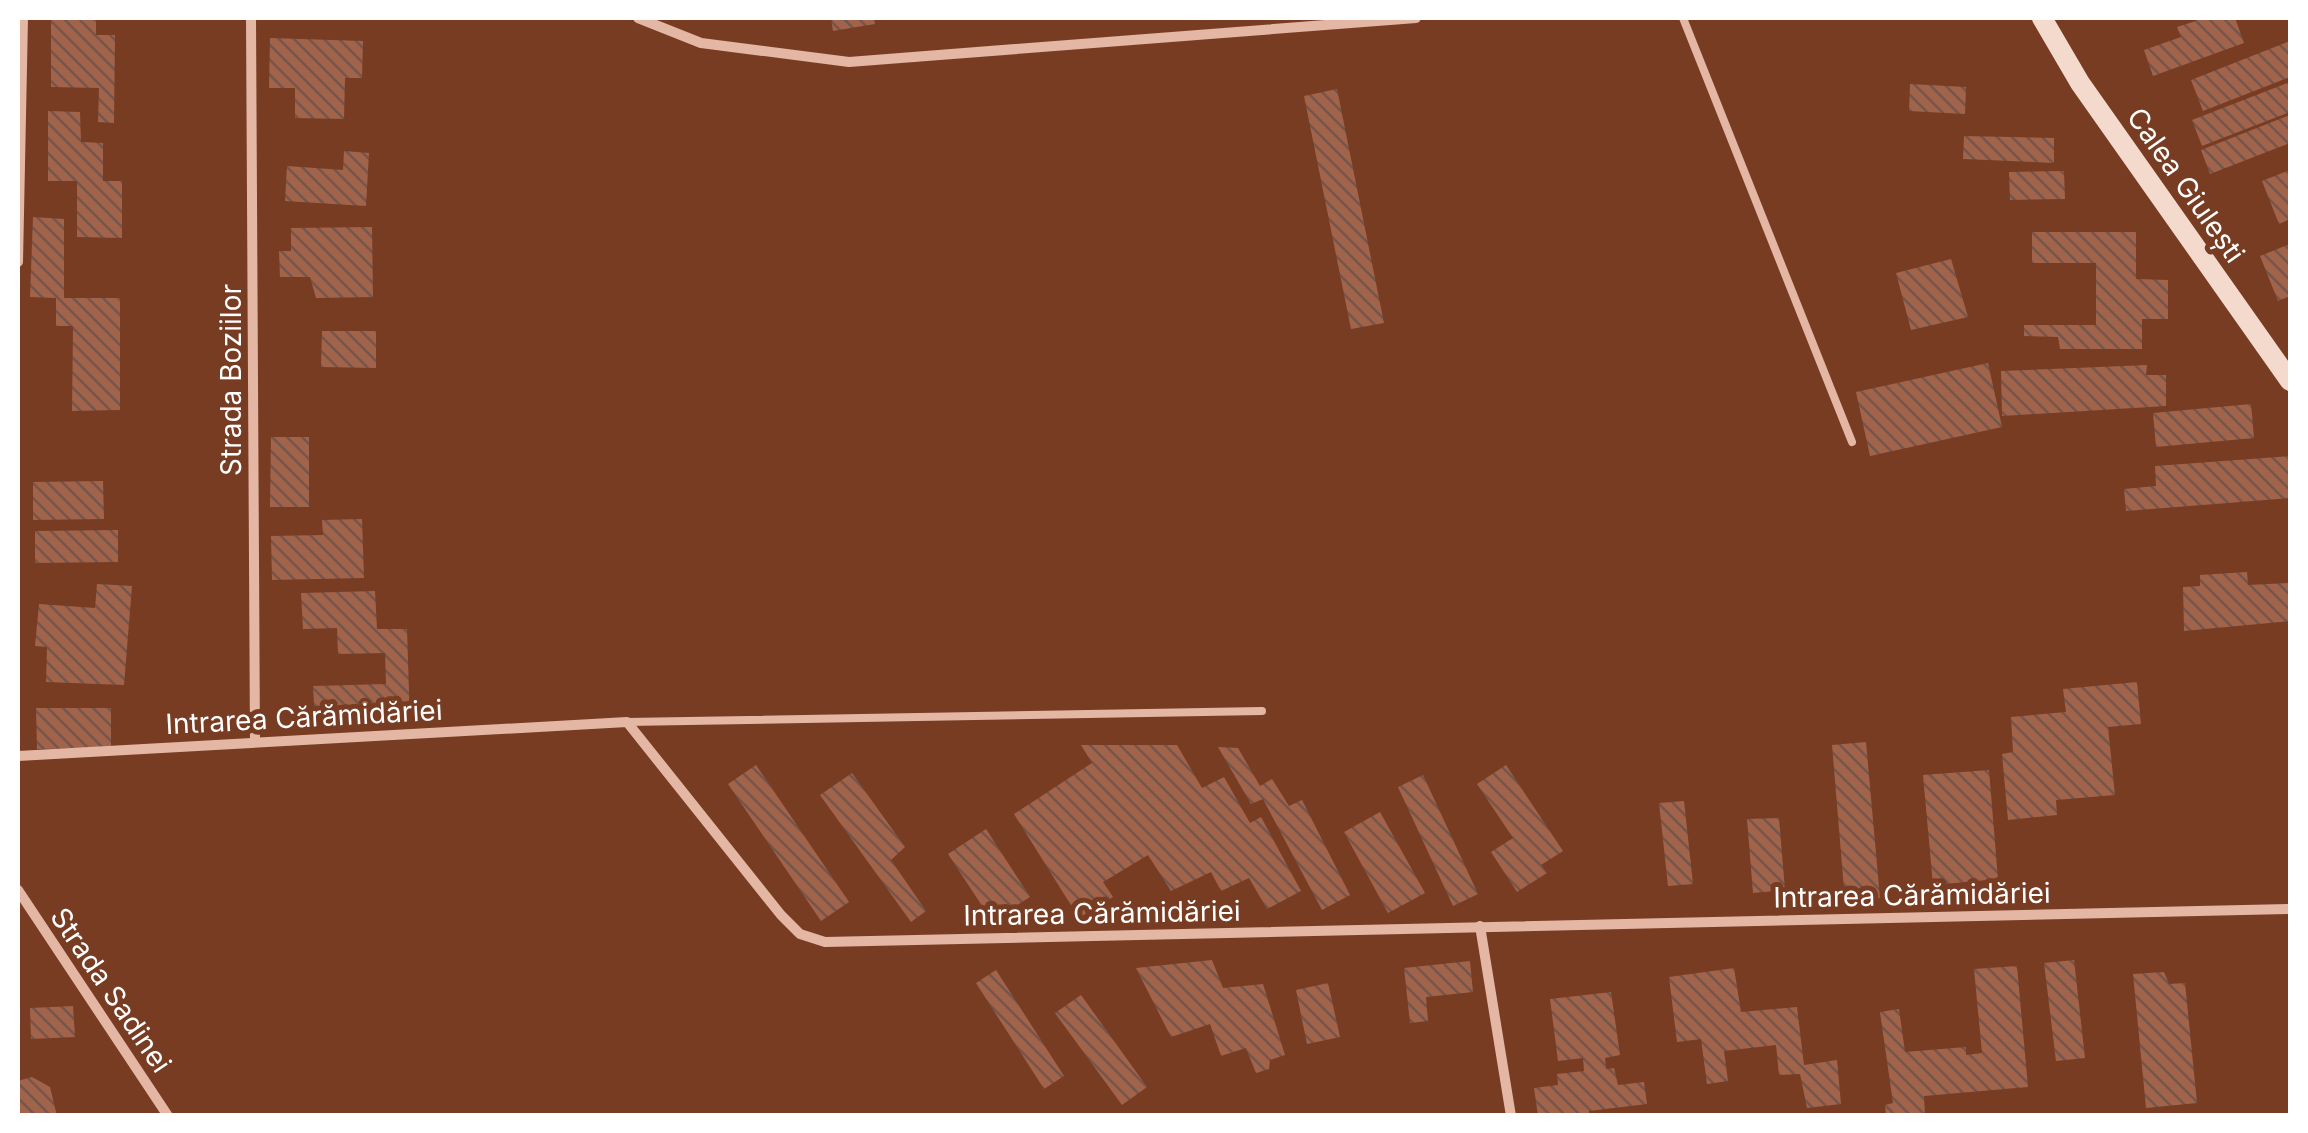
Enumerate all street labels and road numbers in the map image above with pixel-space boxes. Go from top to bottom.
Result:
street label: Calea Giulești [2120,101,2252,269]
street label: Strada Boziilor [214,284,248,476]
street label: Intrarea Cărămidăriei [165,693,443,741]
street label: Intrarea Cărămidăriei [1773,876,2051,914]
street label: Intrarea Cărămidăriei [963,894,1241,932]
street label: Strada Sadinei [43,901,179,1079]

